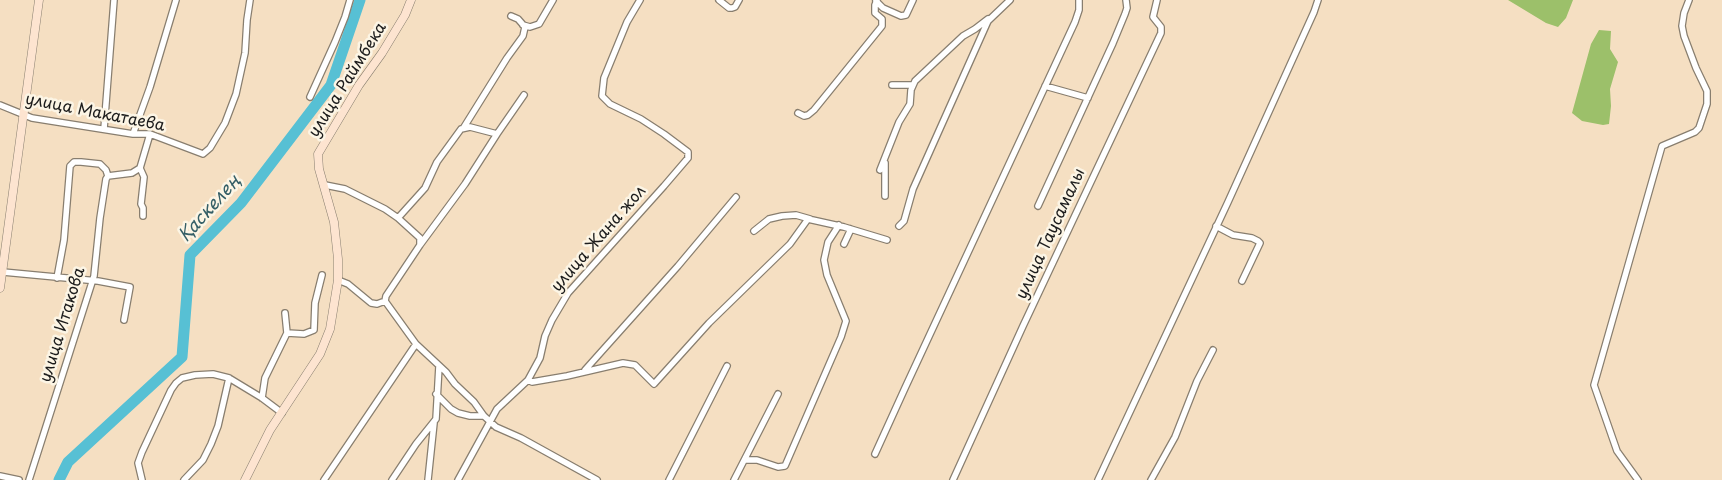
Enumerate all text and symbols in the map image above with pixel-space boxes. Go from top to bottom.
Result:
street label: улица Раймбека [305,19,391,141]
street label: улица Макатаева [24,90,166,136]
street label: улица Таусамалы [1012,166,1090,302]
water label: Қаскелең [175,171,245,247]
street label: улица Жана жол [548,182,650,296]
street label: улица Итакова [36,265,90,385]

